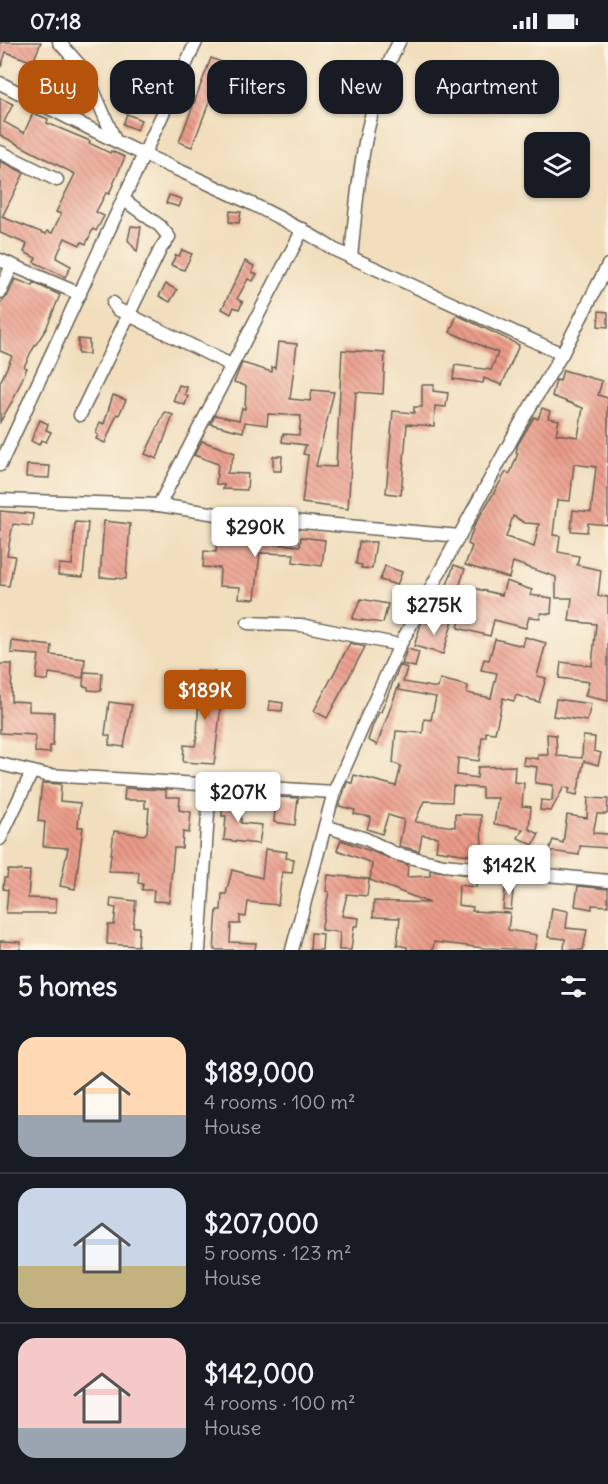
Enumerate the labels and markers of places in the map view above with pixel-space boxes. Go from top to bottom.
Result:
pin: $290K [213,507,297,558]
pin: $275K [392,585,476,636]
pin: $189K [163,670,247,721]
pin: $207K [196,772,280,823]
pin: $142K [467,845,551,896]

